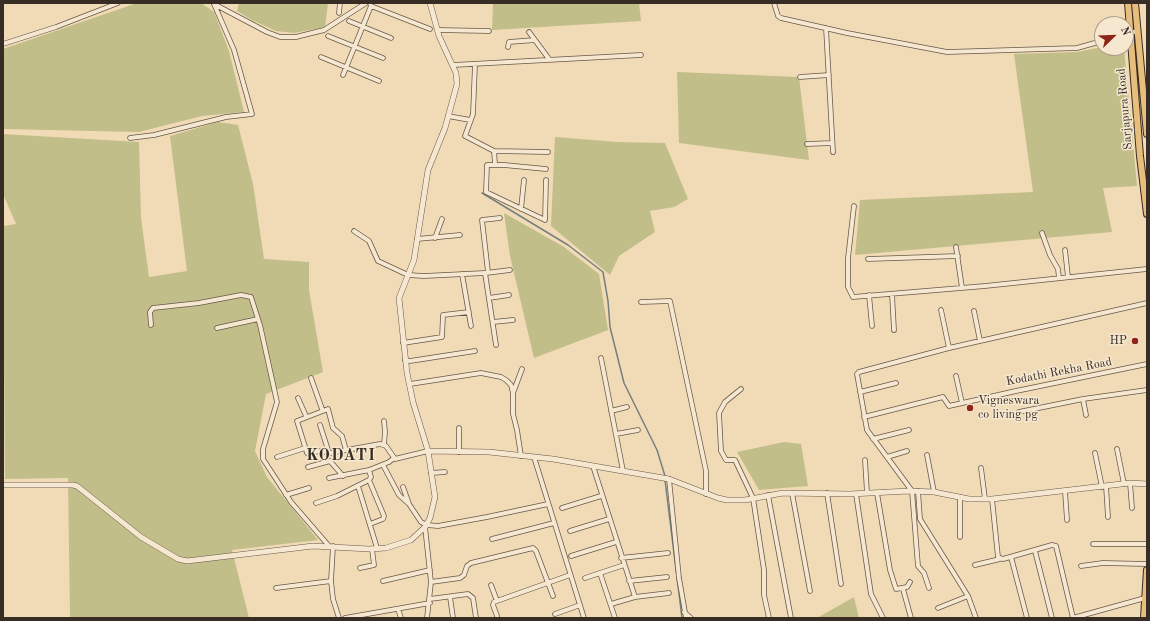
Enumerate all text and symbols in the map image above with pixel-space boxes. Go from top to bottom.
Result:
north arrow [1094,16,1134,56]
text: N [1118,25,1131,38]
street label: Sarjapura Road [1114,68,1136,150]
place label: HP [1109,334,1127,348]
marker: HP [1130,336,1140,346]
street label: Kodathi Rekha Road [1005,355,1113,389]
place label: Vigneswara co living pg [978,394,1039,422]
marker: Vigneswara co living pg [965,403,975,413]
district label: KODATI [306,446,376,466]

